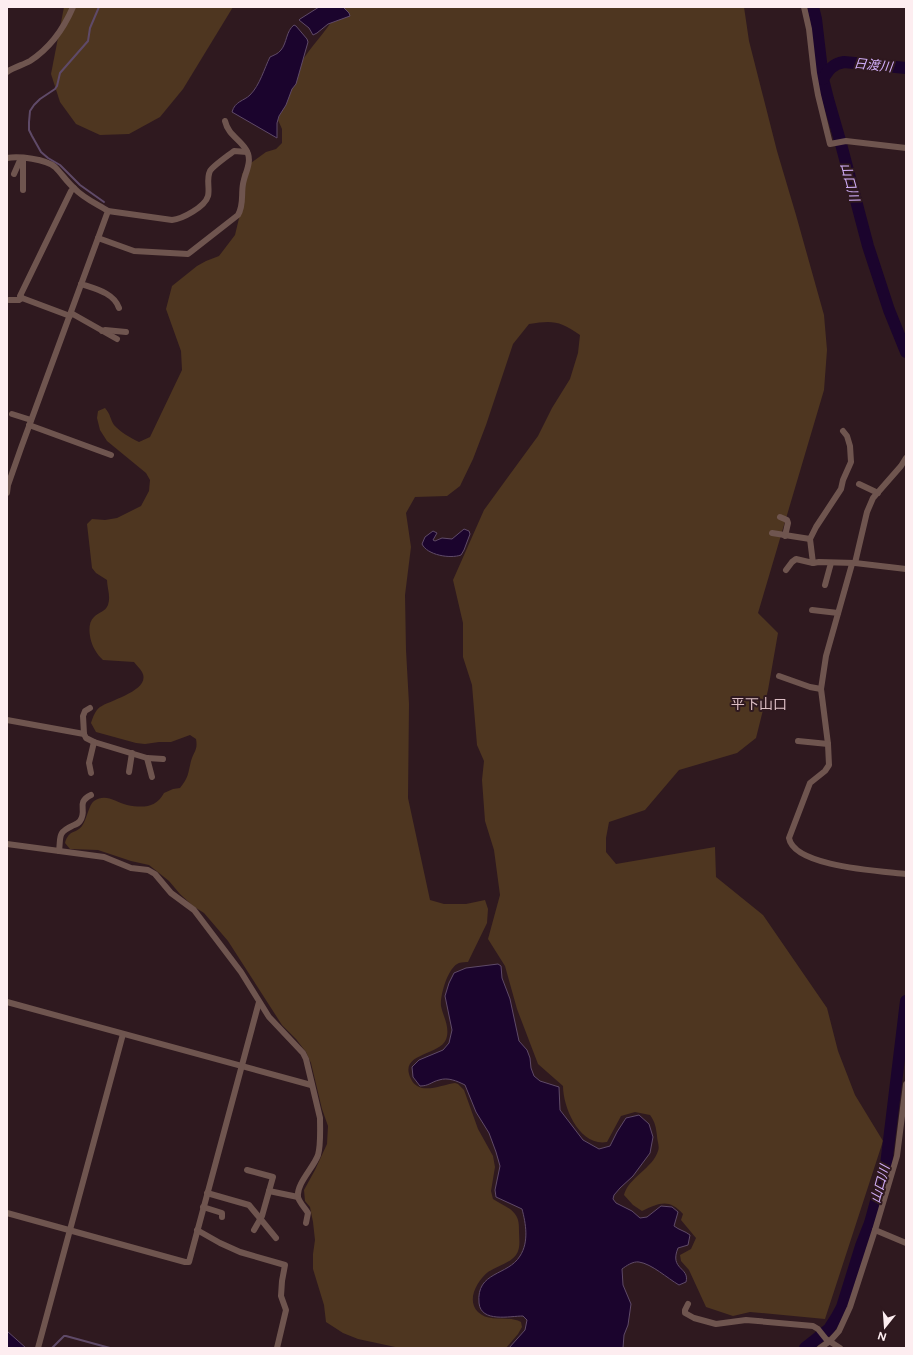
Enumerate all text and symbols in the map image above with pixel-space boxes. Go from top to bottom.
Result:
water label: 日渡川 [853,56,895,75]
water label: 山口川 [838,161,863,205]
district label: 平下山口 [731,696,787,713]
water label: 山口川 [868,1161,893,1205]
north arrow [865,1307,905,1347]
text: N [876,1329,888,1344]

